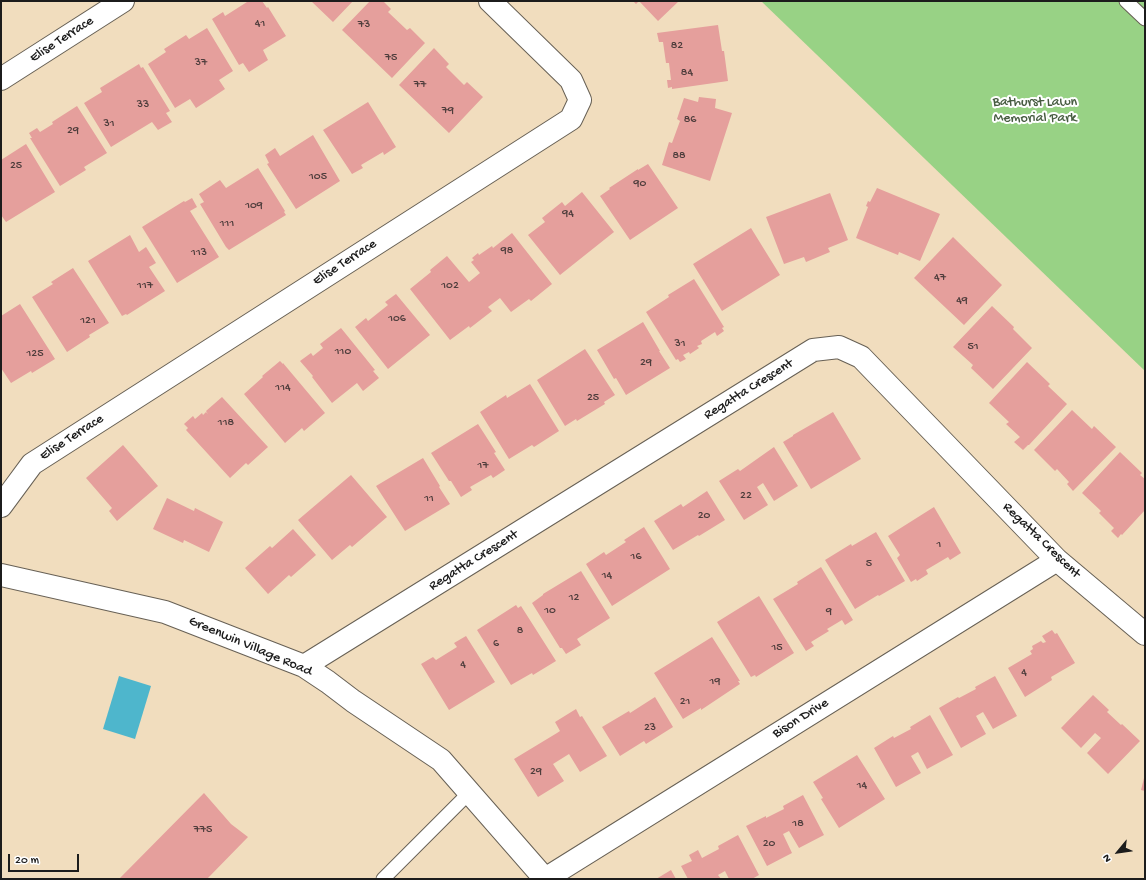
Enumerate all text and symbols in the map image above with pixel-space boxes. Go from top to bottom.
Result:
street label: Elise Terrace [27,13,97,67]
house number: 41 [255,17,265,31]
house number: 73 [358,18,370,32]
house number: 82 [671,39,683,53]
house number: 75 [385,51,397,65]
house number: 37 [195,56,207,70]
house number: 84 [681,66,693,80]
house number: 77 [414,78,426,92]
park label: Bathurst Lawn Memorial Park [993,95,1077,128]
house number: 33 [137,98,149,112]
house number: 79 [442,104,454,118]
house number: 86 [684,113,696,127]
house number: 31 [103,117,115,131]
house number: 29 [67,124,79,138]
house number: 88 [672,149,686,163]
house number: 25 [10,159,22,173]
house number: 105 [309,170,327,184]
house number: 90 [634,177,646,191]
house number: 109 [245,199,263,213]
house number: 94 [562,207,574,221]
house number: 111 [220,217,234,231]
street label: Elise Terrace [310,236,380,290]
house number: 98 [501,244,513,258]
house number: 113 [191,246,207,260]
house number: 47 [934,271,946,285]
house number: 117 [137,279,153,293]
house number: 102 [441,279,459,293]
house number: 49 [956,294,968,308]
house number: 106 [388,312,406,326]
house number: 121 [80,314,96,328]
house number: 31 [674,337,686,351]
house number: 51 [967,340,979,354]
house number: 110 [335,345,351,359]
house number: 125 [26,347,44,361]
house number: 29 [640,356,652,370]
street label: Regatta Crescent [701,356,797,424]
house number: 114 [275,381,291,395]
house number: 25 [587,391,599,405]
street label: Elise Terrace [37,411,107,465]
house number: 118 [218,416,234,430]
house number: 17 [477,459,489,473]
house number: 22 [740,489,752,503]
house number: 11 [424,492,434,506]
street label: Regatta Crescent [998,499,1084,583]
house number: 20 [698,509,710,523]
street label: Regatta Crescent [426,527,522,595]
house number: 1 [937,538,941,552]
house number: 16 [631,550,641,564]
house number: 5 [866,557,872,571]
house number: 14 [602,569,612,583]
house number: 12 [569,591,579,605]
house number: 10 [544,604,556,618]
house number: 9 [826,605,832,619]
street label: Greenwin Village Road [186,613,314,681]
house number: 8 [517,624,523,638]
house number: 6 [493,637,499,651]
house number: 15 [771,641,783,655]
house number: 4 [460,658,466,672]
house number: 4 [1021,666,1027,680]
house number: 19 [710,675,720,689]
house number: 21 [680,695,690,709]
street label: Bison Drive [770,695,832,743]
house number: 23 [644,721,656,735]
house number: 29 [530,765,542,779]
house number: 14 [857,779,867,793]
house number: 18 [792,817,804,831]
house number: 775 [194,823,212,837]
north arrow [1098,832,1138,872]
house number: 20 [763,837,775,851]
scale bar [10,846,81,872]
text: N [1101,852,1114,864]
text: 20 m [15,854,39,868]

